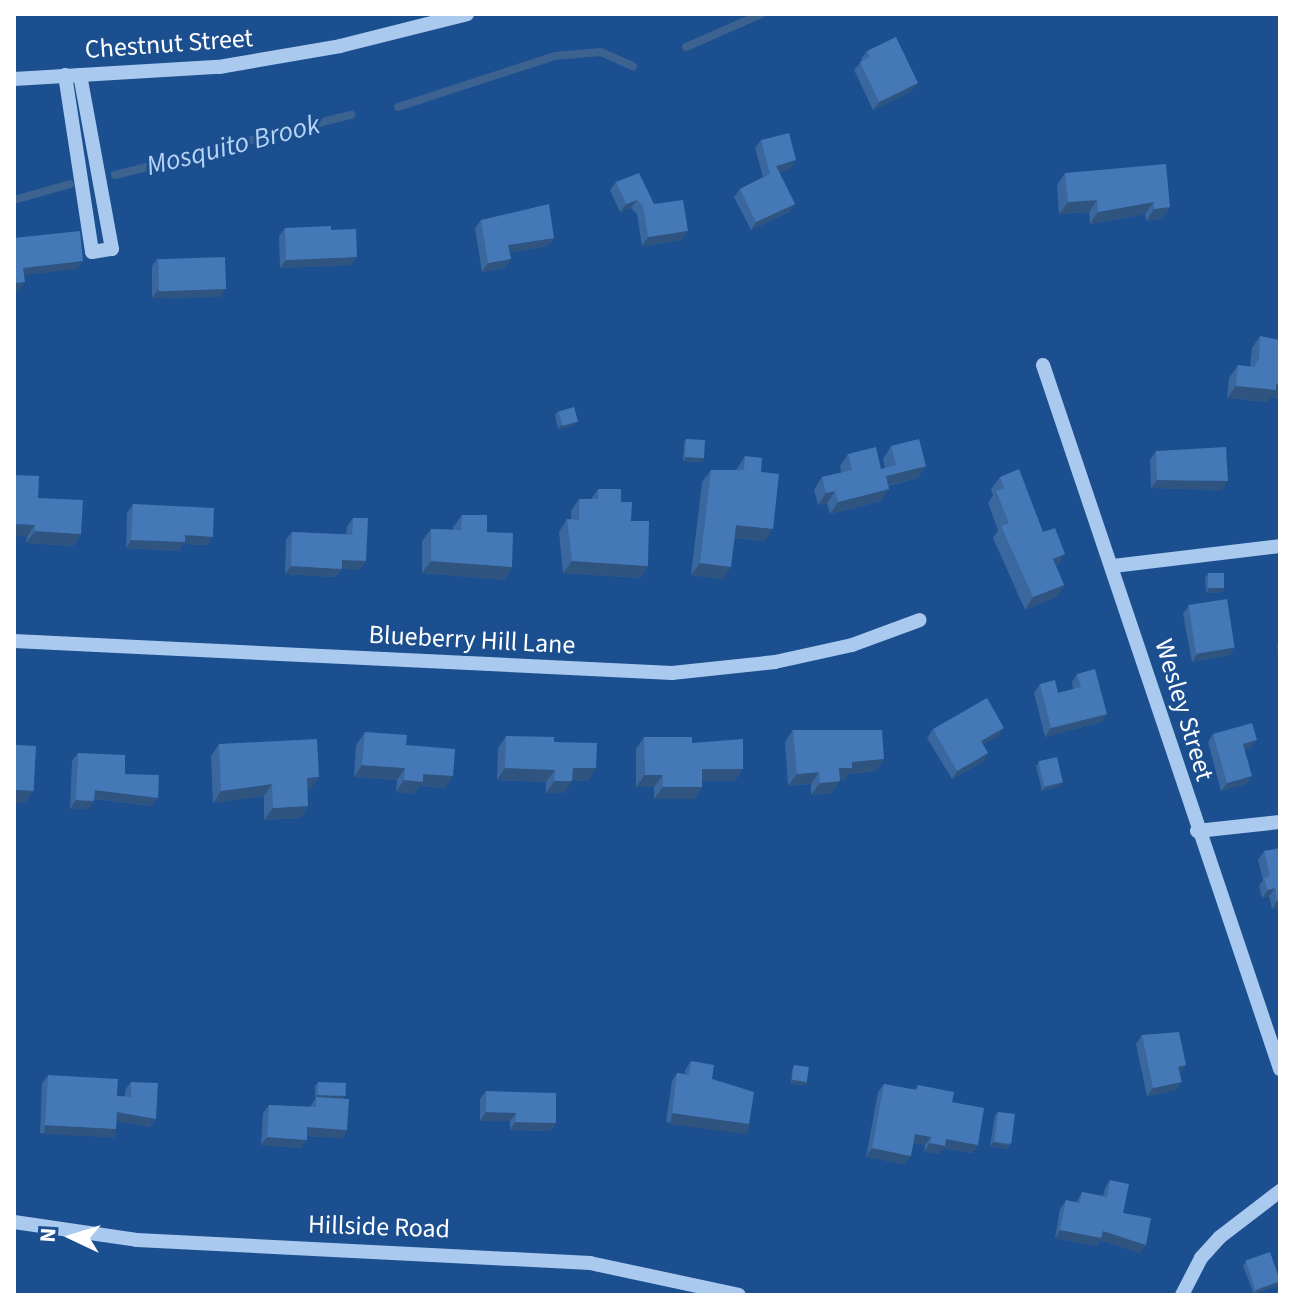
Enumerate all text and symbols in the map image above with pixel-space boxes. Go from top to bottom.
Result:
street label: Chestnut Street [84,23,254,65]
water label: Mosquito Brook [143,107,323,183]
street label: Blueberry Hill Lane [368,619,576,661]
street label: Wesley Street [1148,635,1220,785]
north arrow [32,1197,112,1277]
street label: Hillside Road [307,1209,451,1245]
text: N [32,1227,65,1244]

